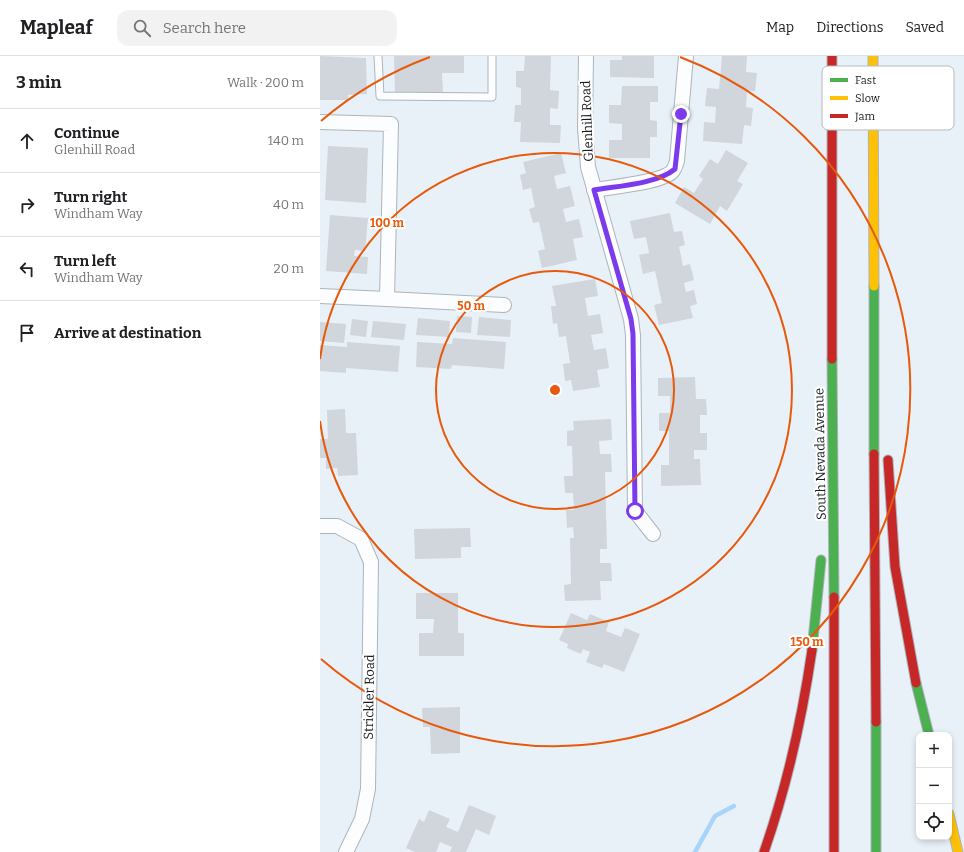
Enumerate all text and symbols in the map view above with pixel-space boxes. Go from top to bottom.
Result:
search box [117,10,397,46]
text: Mapleaf [20,16,93,39]
icon: search [131,17,153,39]
text: Search here [163,19,246,37]
text: Map [766,19,794,36]
text: Directions [816,19,884,36]
text: Saved [906,19,944,36]
legend [822,66,954,130]
text: 3 min [16,72,61,93]
text: Fast [855,74,876,87]
text: Walk · 200 m [227,75,304,90]
street label: Glenhill Road [578,80,596,162]
text: Slow [855,92,880,105]
route end [672,105,690,123]
text: Jam [854,110,875,123]
text: Continue [54,124,120,142]
icon: ahead [16,130,38,152]
text: 140 m [268,133,304,148]
text: Glenhill Road [54,142,135,157]
text: Turn right [54,188,127,206]
icon: right [16,194,38,216]
text: 40 m [273,197,304,212]
text: Windham Way [54,206,143,221]
text: 100 m [370,216,405,230]
text: Turn left [54,252,116,270]
icon: left [16,258,38,280]
text: 20 m [274,261,304,276]
text: Windham Way [54,270,143,285]
text: 50 m [457,299,485,313]
icon: arrive [16,322,38,344]
text: Arrive at destination [54,324,201,342]
centre of rings [548,383,562,397]
street label: South Nevada Avenue [811,388,829,520]
route start [626,502,644,520]
text: 150 m [791,635,824,649]
street label: Strickler Road [361,654,377,740]
map controls [916,732,952,840]
button: + [916,732,952,768]
button: − [916,768,952,804]
button: locate [916,804,952,840]

